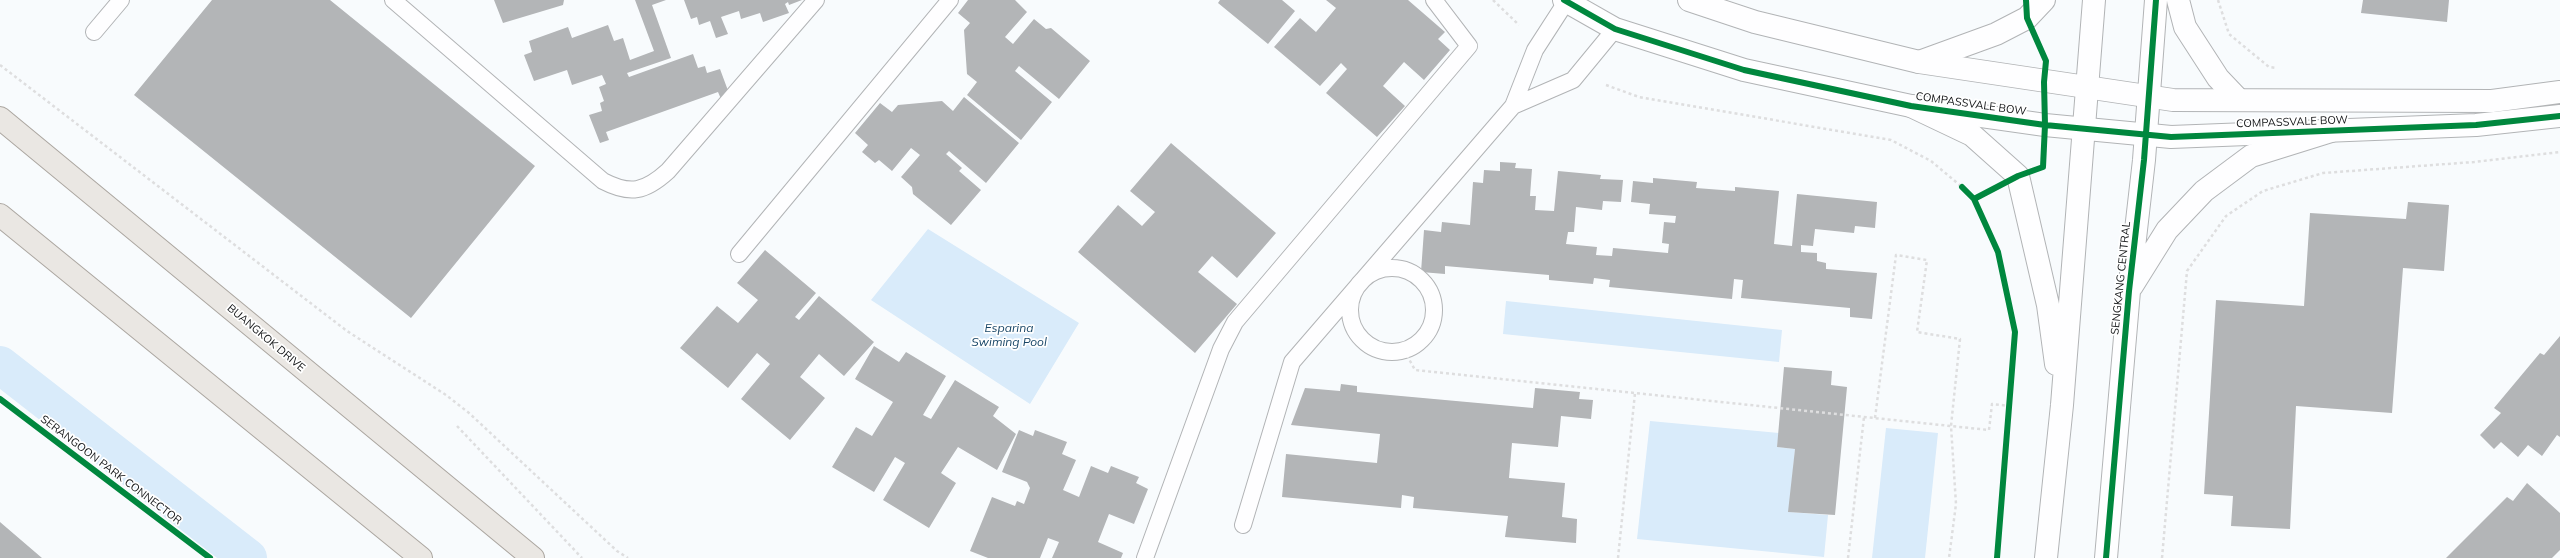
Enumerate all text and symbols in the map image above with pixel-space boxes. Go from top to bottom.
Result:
street label: COMPASSVALE BOW [1915,90,2027,118]
street label: COMPASSVALE BOW [2236,113,2348,131]
street label: SENGKANG CENTRAL [2108,221,2134,335]
street label: BUANGKOK DRIVE [224,302,308,374]
water label: Esparina Swiming Pool [971,321,1047,349]
street label: SERANGOON PARK CONNECTOR [38,413,184,527]

